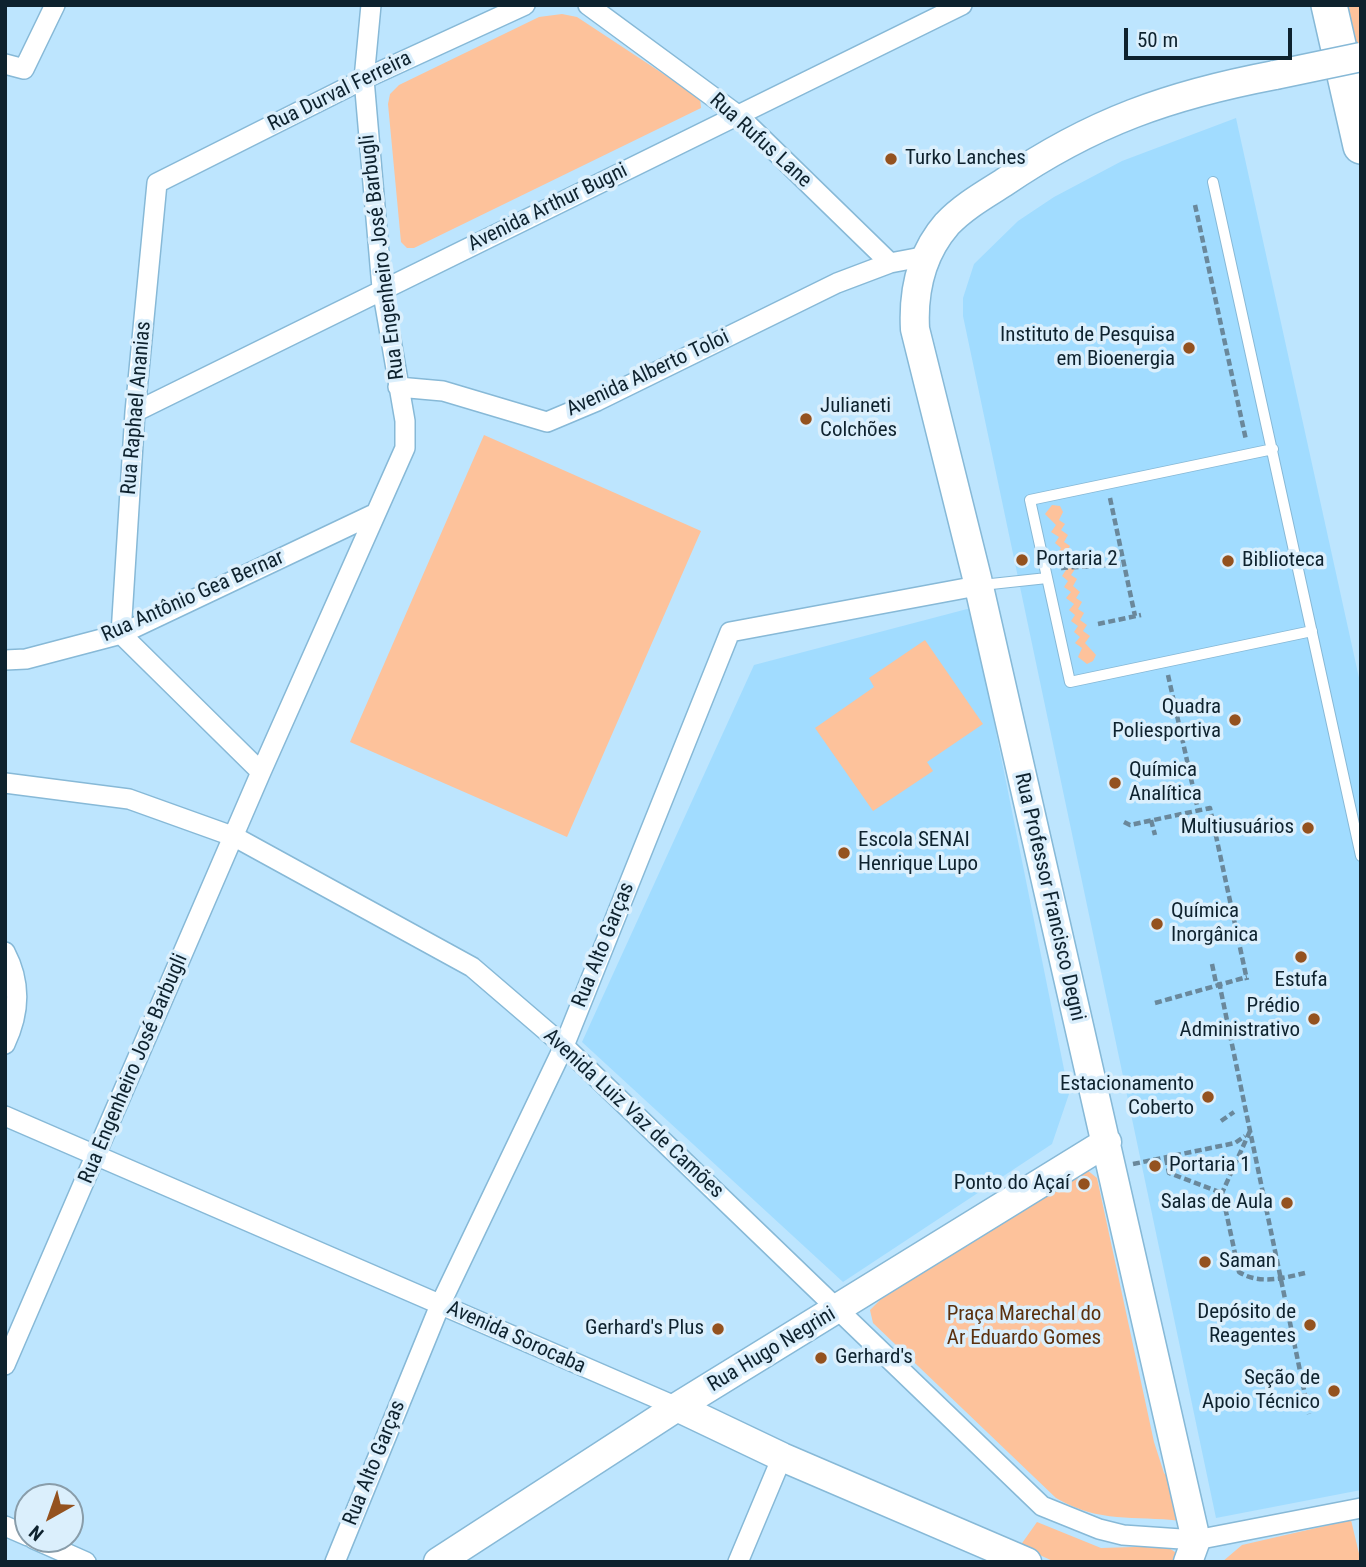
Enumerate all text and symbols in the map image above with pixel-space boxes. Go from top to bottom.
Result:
scale bar [1128,14,1296,58]
text: 50 m [1137,28,1178,52]
street label: Rua Durval Ferreira [264,46,416,138]
street label: Rua Rufus Lane [704,89,816,193]
street label: Rua Engenheiro José Barbugli [355,133,411,381]
place label: Turko Lanches [905,146,1026,172]
marker: Turko Lanches [883,151,899,167]
street label: Avenida Arthur Bugni [464,158,632,258]
street label: Rua Raphael Ananias [117,320,157,496]
place label: Instituto de Pesquisa em Bioenergia [1000,323,1175,373]
street label: Avenida Alberto Toloi [563,325,733,423]
marker: Instituto de Pesquisa em Bioenergia [1181,340,1197,356]
place label: Julianeti Colchões [820,394,897,444]
marker: Julianeti Colchões [798,411,814,427]
street label: Rua Antônio Gea Bernar [98,545,288,649]
place label: Portaria 2 [1036,547,1118,573]
place label: Biblioteca [1242,548,1325,574]
marker: Portaria 2 [1014,552,1030,568]
marker: Biblioteca [1220,553,1236,569]
place label: Quadra Poliesportiva [1112,695,1221,745]
marker: Quadra Poliesportiva [1227,712,1243,728]
place label: Química Analítica [1129,758,1202,808]
street label: Rua Professor Francisco Degni [1008,770,1090,1024]
marker: Química Analítica [1107,775,1123,791]
place label: Multiusuários [1181,815,1294,841]
marker: Multiusuários [1300,820,1316,836]
place label: Escola SENAI Henrique Lupo [858,828,978,878]
marker: Escola SENAI Henrique Lupo [836,845,852,861]
street label: Rua Alto Garças [568,879,640,1011]
place label: Química Inorgânica [1171,899,1258,949]
marker: Química Inorgânica [1149,916,1165,932]
marker: Estufa [1293,949,1309,965]
street label: Rua Engenheiro José Barbugli [74,950,194,1188]
place label: Estufa [1274,968,1328,994]
place label: Prédio Administrativo [1180,994,1300,1044]
marker: Prédio Administrativo [1306,1011,1322,1027]
street label: Avenida Luiz Vaz de Camões [538,1024,728,1204]
place label: Estacionamento Coberto [1060,1072,1194,1122]
marker: Estacionamento Coberto [1200,1089,1216,1105]
place label: Portaria 1 [1169,1153,1251,1179]
marker: Portaria 1 [1147,1158,1163,1174]
place label: Ponto do Açaí [954,1171,1070,1197]
marker: Ponto do Açaí [1076,1176,1092,1192]
place label: Salas de Aula [1161,1190,1273,1216]
marker: Salas de Aula [1279,1195,1295,1211]
place label: Saman [1219,1249,1276,1275]
marker: Saman [1197,1254,1213,1270]
street label: Avenida Sorocaba [443,1296,589,1380]
place label: Depósito de Reagentes [1197,1300,1296,1350]
street label: Rua Hugo Negrini [704,1302,840,1398]
park label: Praça Marechal do Ar Eduardo Gomes [947,1302,1101,1352]
place label: Gerhard's Plus [585,1316,704,1342]
marker: Depósito de Reagentes [1302,1317,1318,1333]
marker: Gerhard's Plus [710,1321,726,1337]
place label: Gerhard's [835,1345,913,1371]
marker: Gerhard's [813,1350,829,1366]
place label: Seção de Apoio Técnico [1202,1366,1320,1416]
marker: Seção de Apoio Técnico [1326,1383,1342,1399]
street label: Rua Alto Garças [339,1397,411,1529]
north arrow [14,1483,84,1553]
text: N [25,1520,48,1545]

